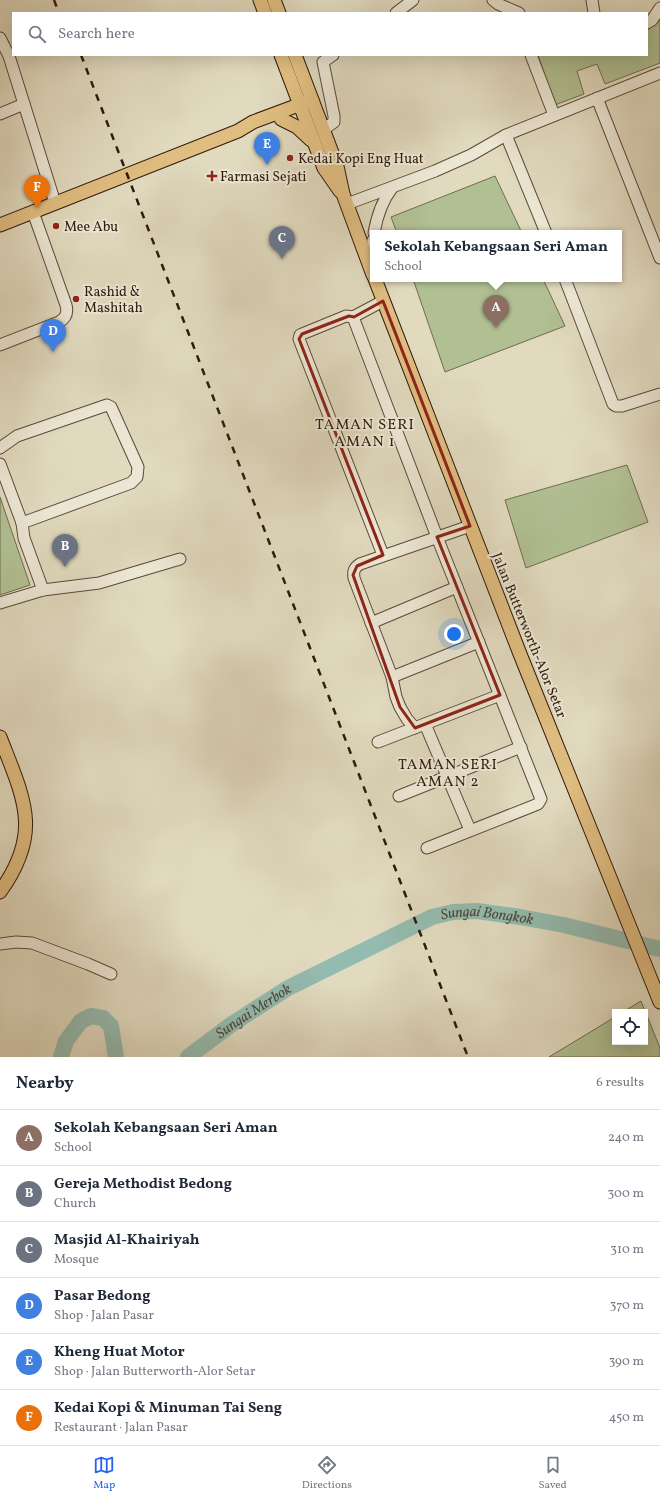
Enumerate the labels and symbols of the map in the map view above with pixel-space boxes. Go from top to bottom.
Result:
pin: E [254,132,280,165]
place label: Kedai Kopi Eng Huat [298,150,424,169]
marker: Kedai Kopi Eng Huat [285,153,295,163]
place label: Farmasi Sejati [220,168,307,187]
marker: Farmasi Sejati [207,171,217,181]
pin: F [24,175,50,208]
place label: Mee Abu [64,218,118,237]
marker: Mee Abu [51,221,61,231]
pin: C [269,226,295,259]
place label: Rashid & Mashitah [84,283,143,318]
marker: Rashid & Mashitah [71,294,81,304]
pin: A [483,295,509,328]
pin: D [40,319,66,352]
district label: TAMAN SERI AMAN 1 [315,415,415,453]
pin: B [52,534,78,567]
street label: Jalan Butterworth-Alor Setar [487,550,571,721]
your location [444,624,464,644]
district label: TAMAN SERI AMAN 2 [398,755,498,793]
water label: Sungai Bongkok [439,902,535,931]
water label: Sungai Merbok [212,979,296,1045]

